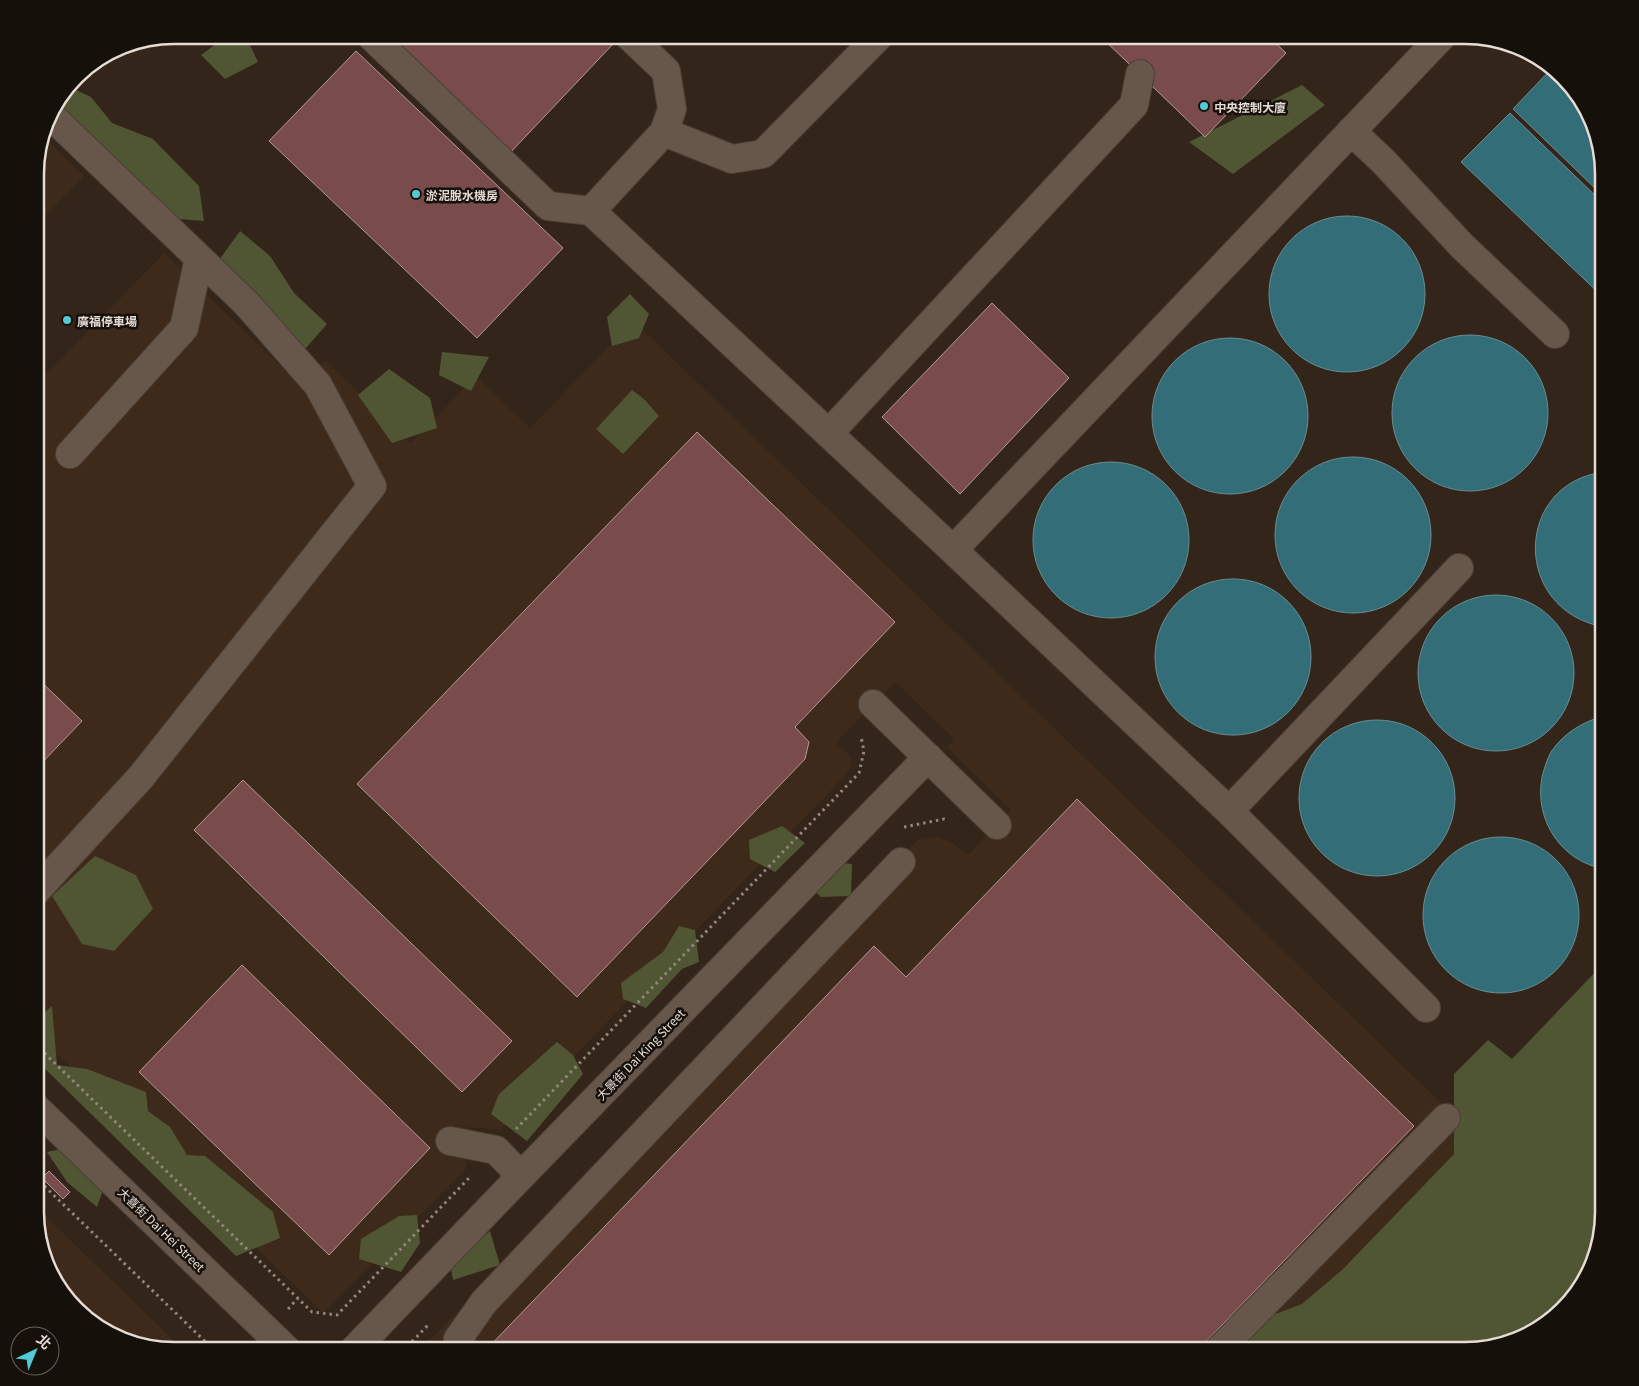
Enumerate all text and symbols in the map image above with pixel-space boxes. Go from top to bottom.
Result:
place label: 中央控制大廈 [1214,98,1286,115]
marker: 中央控制大廈 [1198,100,1210,112]
place label: 淤泥脫水機房 [426,186,498,203]
marker: 淤泥脫水機房 [410,188,422,200]
place label: 廣福停車場 [77,312,137,329]
marker: 廣福停車場 [61,314,73,326]
street label: 大景街 Dai King Street [592,1004,688,1103]
street label: 大喜街 Dai Hei Street [115,1183,209,1275]
north arrow [10,1326,60,1376]
text: 北 [33,1329,57,1353]

